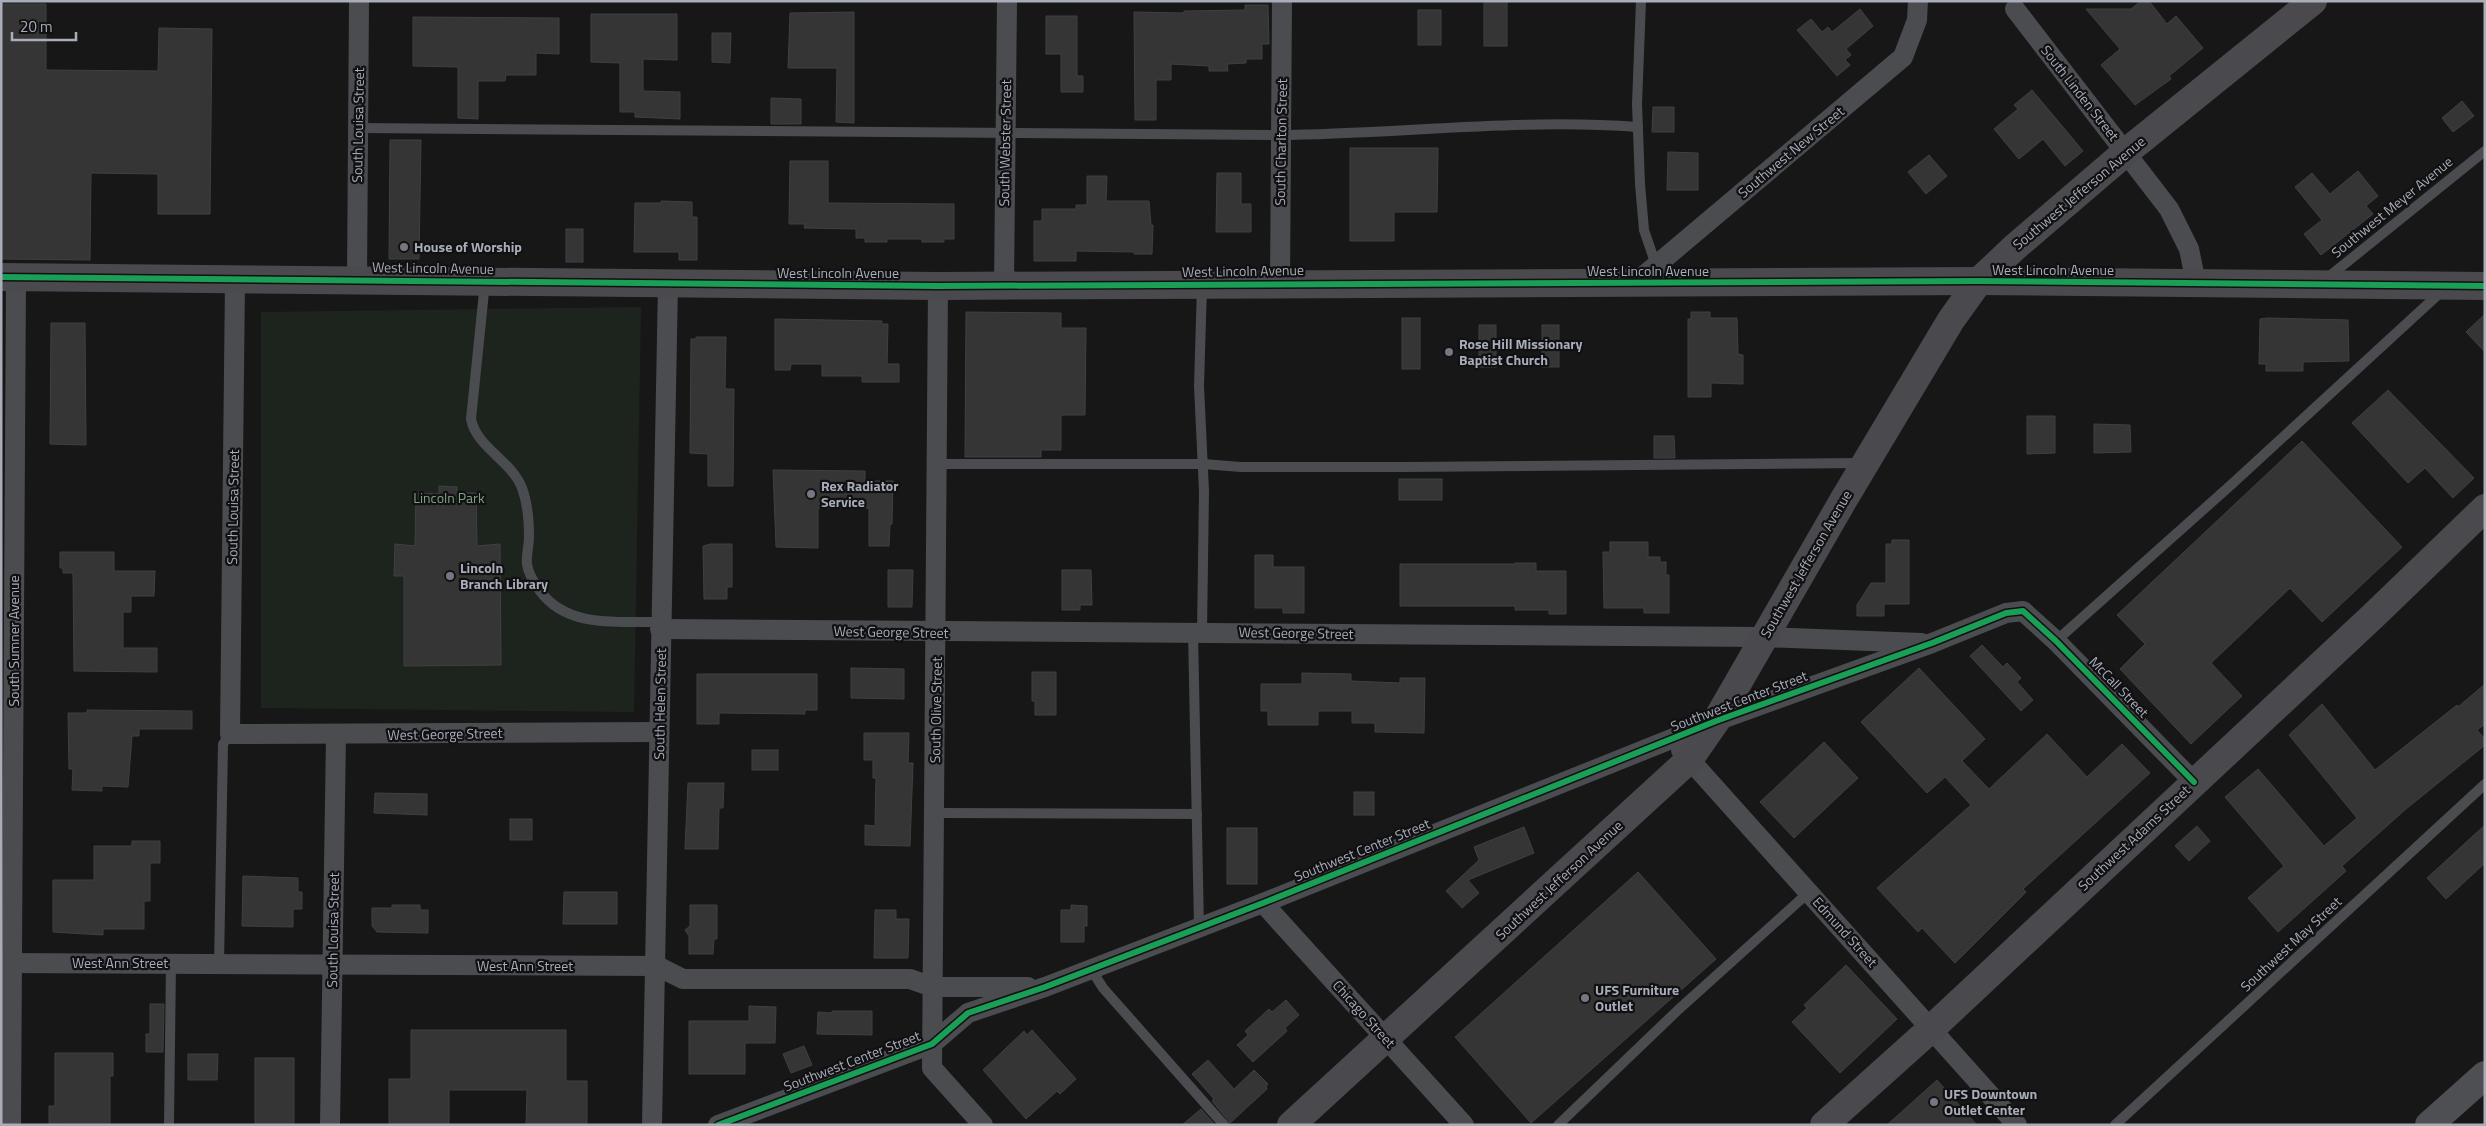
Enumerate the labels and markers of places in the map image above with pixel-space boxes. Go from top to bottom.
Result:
place label: House of Worship [414,236,522,257]
marker: House of Worship [398,241,410,253]
place label: Rose Hill Missionary Baptist Church [1459,333,1583,370]
marker: Rose Hill Missionary Baptist Church [1443,346,1455,358]
place label: Rex Radiator Service [821,475,898,512]
marker: Rex Radiator Service [805,488,817,500]
place label: Lincoln Branch Library [460,557,548,594]
marker: Lincoln Branch Library [444,570,456,582]
place label: UFS Furniture Outlet [1595,979,1679,1016]
marker: UFS Furniture Outlet [1579,992,1591,1004]
place label: UFS Downtown Outlet Center [1944,1083,2037,1120]
marker: UFS Downtown Outlet Center [1928,1096,1940,1108]

